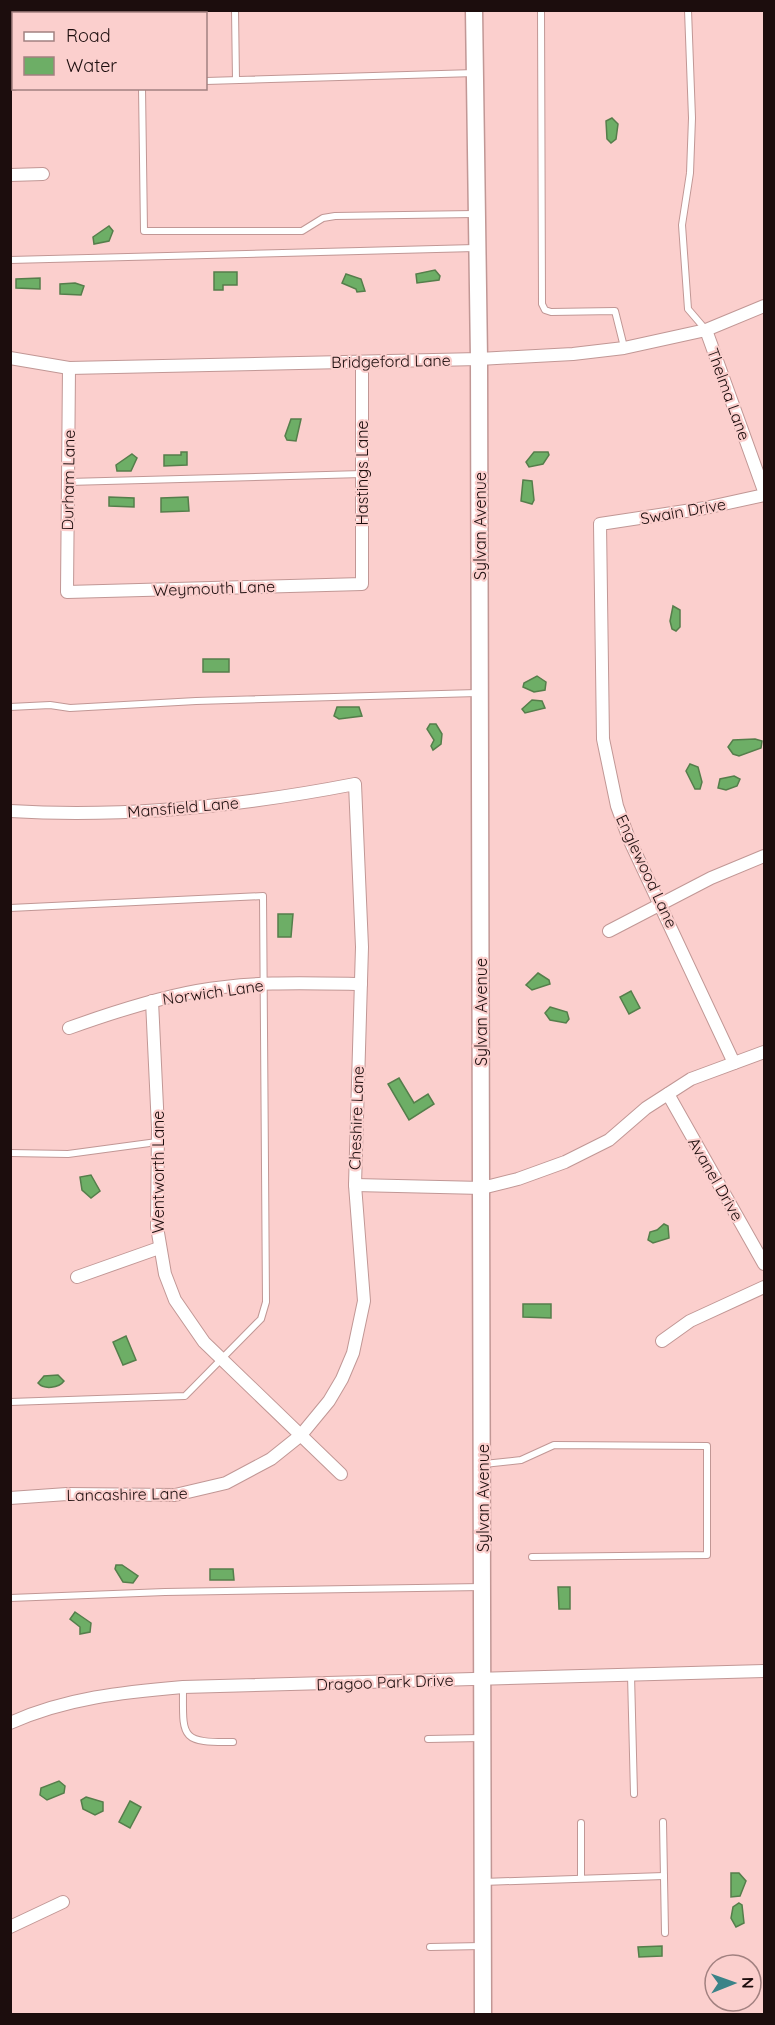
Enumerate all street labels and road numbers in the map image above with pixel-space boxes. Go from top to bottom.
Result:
street label: Thelma Lane [703,345,755,443]
street label: Bridgeford Lane [331,350,451,372]
street label: Hastings Lane [352,420,372,526]
street label: Durham Lane [57,429,79,531]
street label: Sylvan Avenue [470,472,490,580]
street label: Swain Drive [639,494,727,528]
street label: Weymouth Lane [153,576,275,600]
street label: Mansfield Lane [126,792,240,822]
street label: Englewood Lane [612,811,682,931]
street label: Sylvan Avenue [471,958,491,1066]
street label: Norwich Lane [161,975,265,1009]
street label: Cheshire Lane [344,1066,368,1170]
street label: Wentworth Lane [148,1111,168,1233]
street label: Avanel Drive [684,1134,748,1224]
street label: Sylvan Avenue [473,1444,493,1552]
street label: Lancashire Lane [66,1483,188,1505]
street label: Dragoo Park Drive [316,1670,454,1694]

